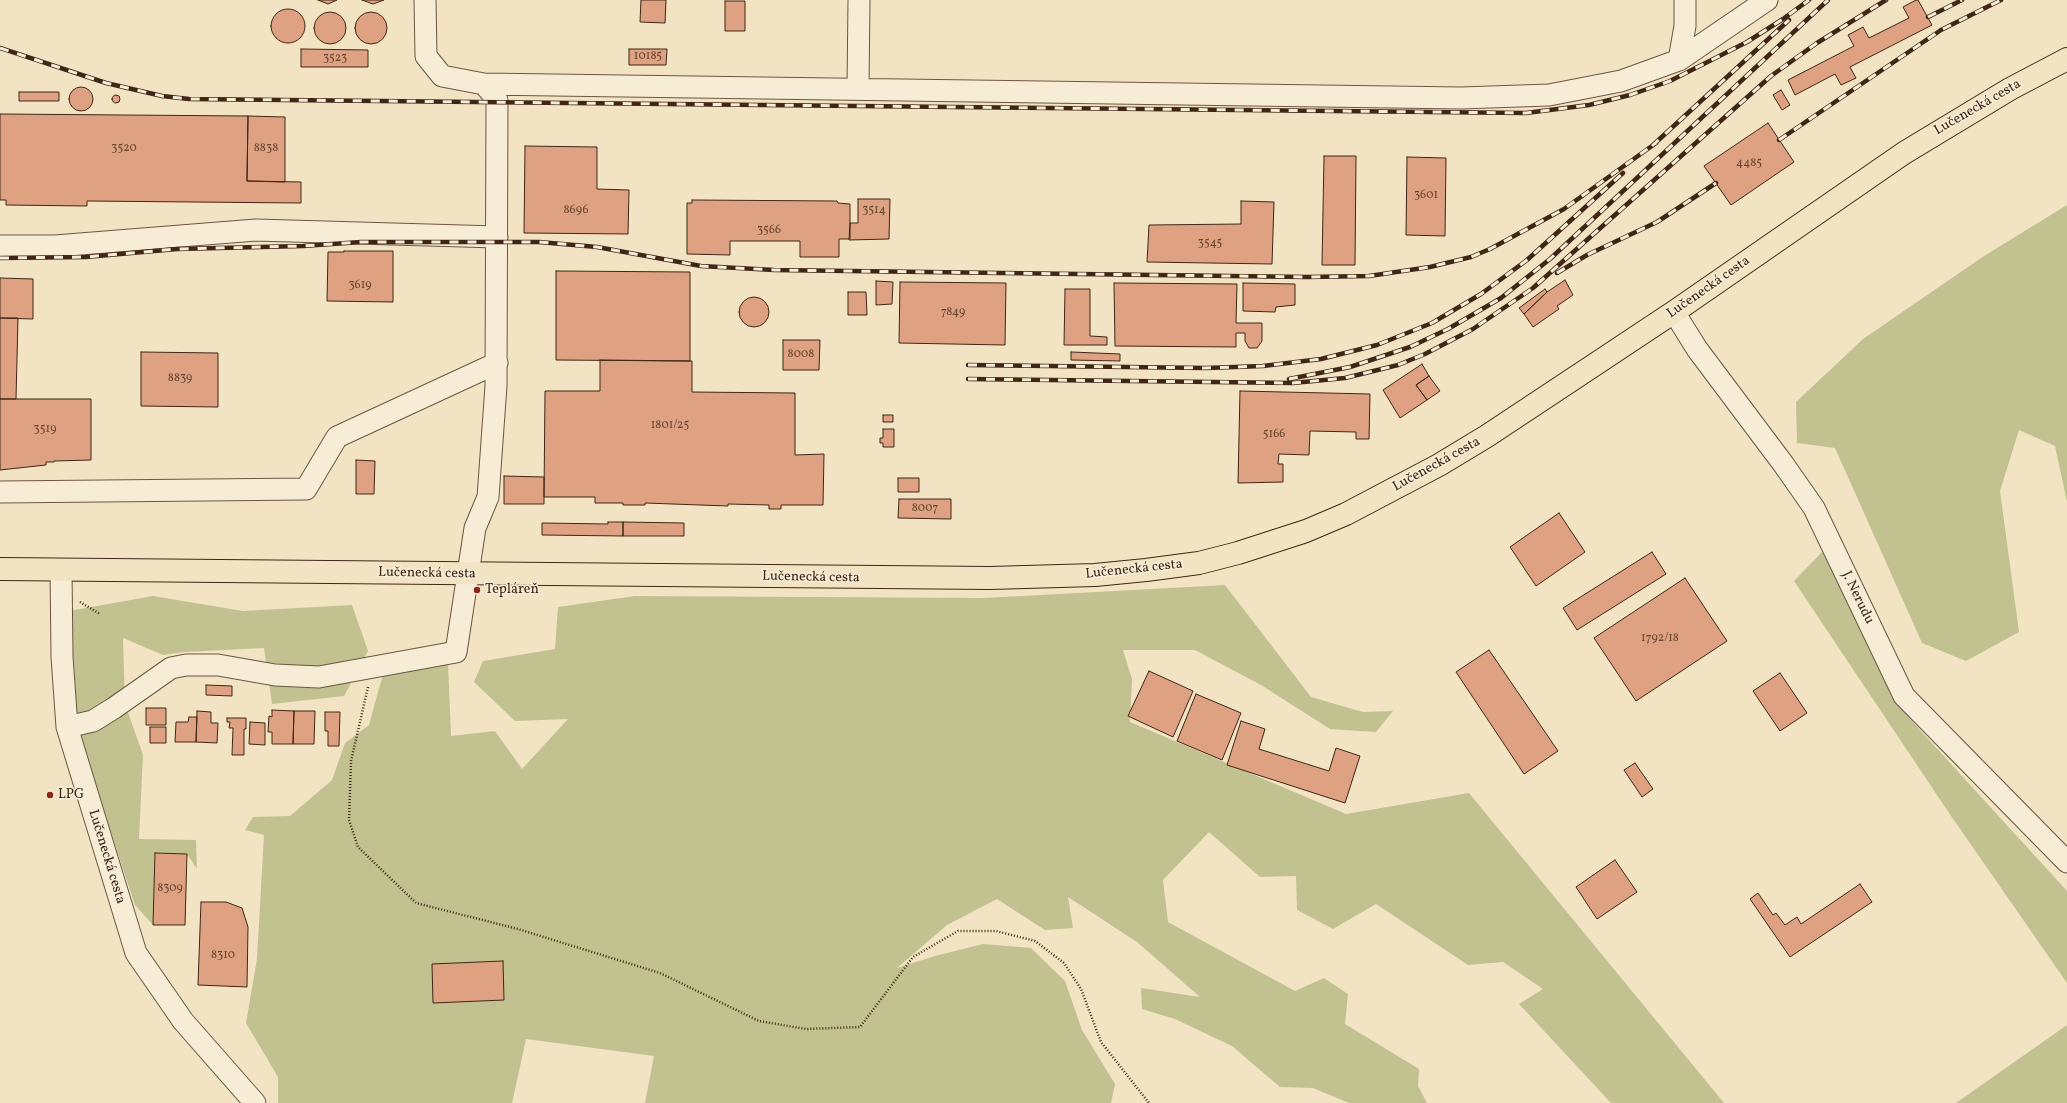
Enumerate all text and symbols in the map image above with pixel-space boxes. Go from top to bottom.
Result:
house number: 10185 [634,50,662,64]
house number: 3523 [323,52,347,66]
street label: Lučenecká cesta [1931,76,2025,140]
house number: 3520 [111,142,137,156]
house number: 8838 [254,142,278,156]
house number: 4485 [1736,157,1762,171]
house number: 3601 [1414,189,1438,203]
house number: 8696 [564,204,588,218]
house number: 3514 [862,204,886,218]
house number: 3566 [757,224,781,238]
house number: 3545 [1198,237,1222,251]
street label: Lučenecká cesta [1664,253,1754,323]
house number: 3619 [348,279,372,293]
house number: 7849 [941,306,965,320]
house number: 8008 [788,348,814,362]
house number: 8839 [168,372,192,386]
house number: 1801/25 [651,419,689,433]
house number: 3519 [34,423,56,437]
house number: 5166 [1263,428,1285,442]
street label: Lučenecká cesta [1390,434,1484,496]
house number: 8007 [912,502,938,516]
street label: Lučenecká cesta [1085,557,1183,583]
street label: Lučenecká cesta [378,565,476,583]
street label: Lučenecká cesta [762,569,860,587]
street label: J. Nerudu [1837,569,1877,627]
place label: Tepláreň [485,582,539,598]
marker: Tepláreň [472,585,482,595]
house number: 1792/18 [1641,632,1679,646]
place label: LPG [58,787,84,803]
marker: LPG [45,790,55,800]
street label: Lučenecká cesta [84,808,128,906]
house number: 8309 [157,882,183,896]
house number: 8310 [211,949,235,963]

